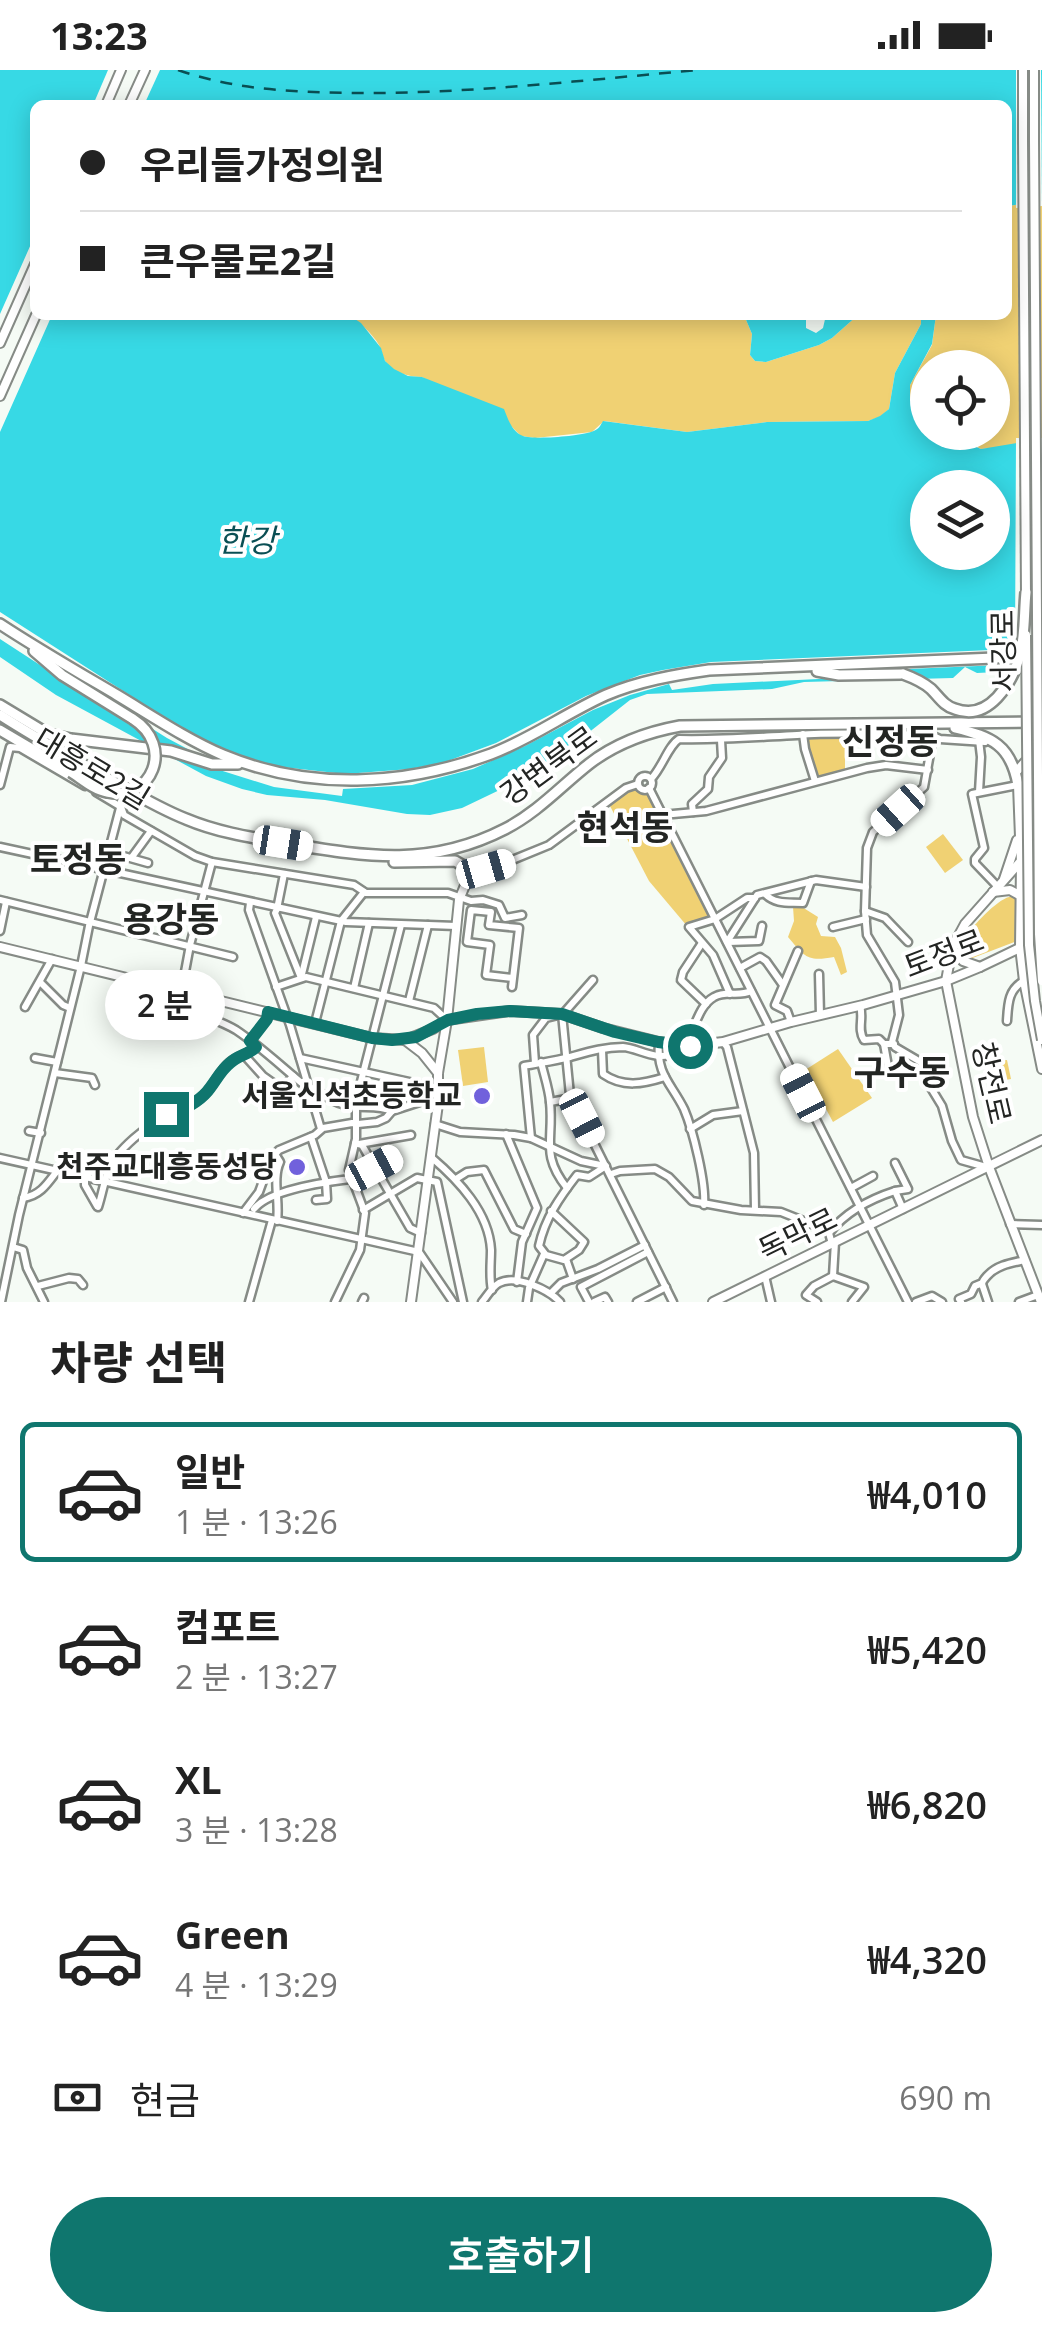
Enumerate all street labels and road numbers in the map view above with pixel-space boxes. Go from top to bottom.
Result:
street label: 서강로 [981,609,1024,693]
street label: 강변북로 [491,716,605,814]
street label: 대흥로2길 [28,717,158,818]
street label: 토정로 [897,919,989,987]
street label: 창전로 [963,1038,1022,1128]
street label: 독막로 [751,1197,844,1270]

